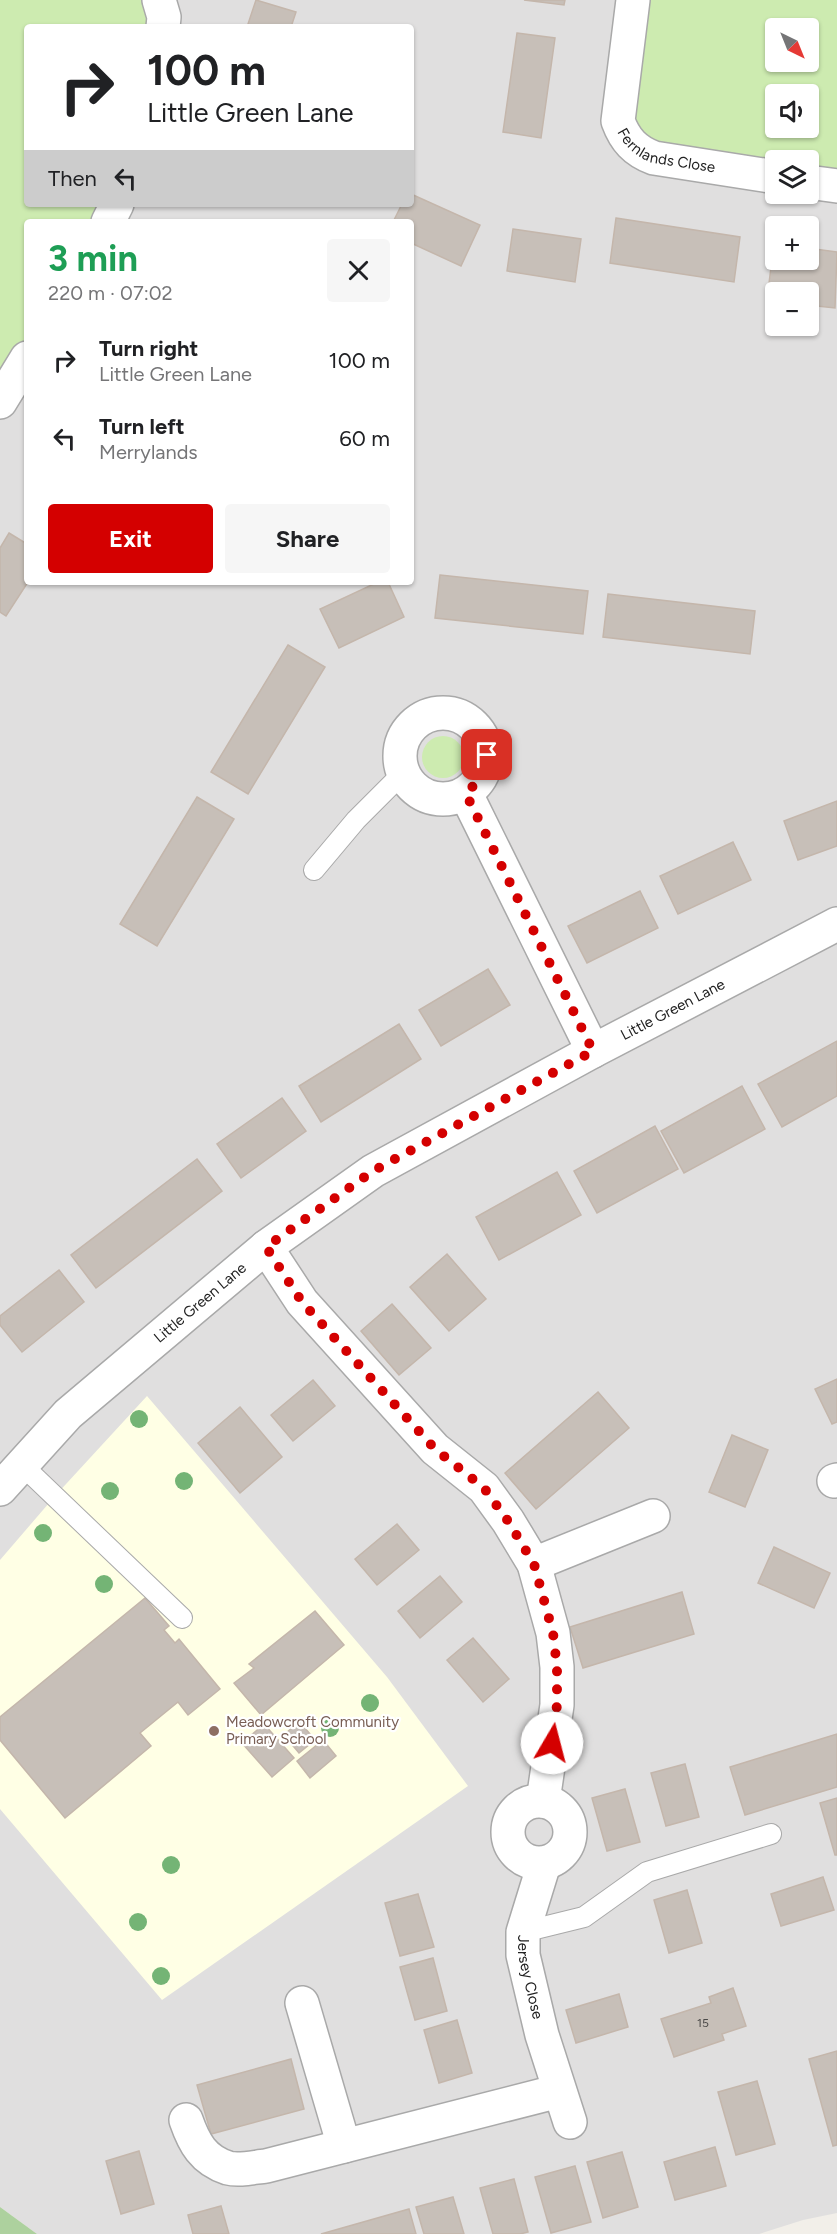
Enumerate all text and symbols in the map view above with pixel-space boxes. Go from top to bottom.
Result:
north arrow [765,18,819,72]
map controls [765,18,819,336]
text: 100 m [147,45,266,96]
icon: right [48,48,126,126]
button: sound [765,84,819,138]
text: Little Green Lane [147,96,354,129]
street label: Fernlands Close [613,125,717,176]
button: layers [765,150,819,204]
icon: left [109,162,142,195]
text: Then [48,165,97,192]
button: + [765,216,819,270]
text: 3 min [48,237,138,280]
button: close [327,239,390,302]
text: 220 m · 07:02 [48,281,173,305]
button: − [765,282,819,336]
text: Turn right [99,335,198,362]
icon: right [48,344,81,377]
text: 100 m [329,347,390,374]
text: Little Green Lane [99,362,252,386]
text: Turn left [99,413,185,440]
icon: left [48,422,81,455]
text: 60 m [339,425,390,452]
text: Merrylands [99,440,198,464]
button: Exit [48,504,213,573]
button: Share [225,504,390,573]
pin [461,729,512,780]
icon: arrive [470,738,503,771]
street label: Little Green Lane [618,975,728,1044]
street label: Little Green Lane [150,1259,250,1347]
position arrow [520,1711,584,1775]
place label: Meadowcroft Community Primary School [226,1713,399,1748]
marker: Meadowcroft Community Primary School [207,1724,221,1738]
street label: Jersey Close [514,1935,547,2021]
house number: 15 [697,2016,709,2030]

